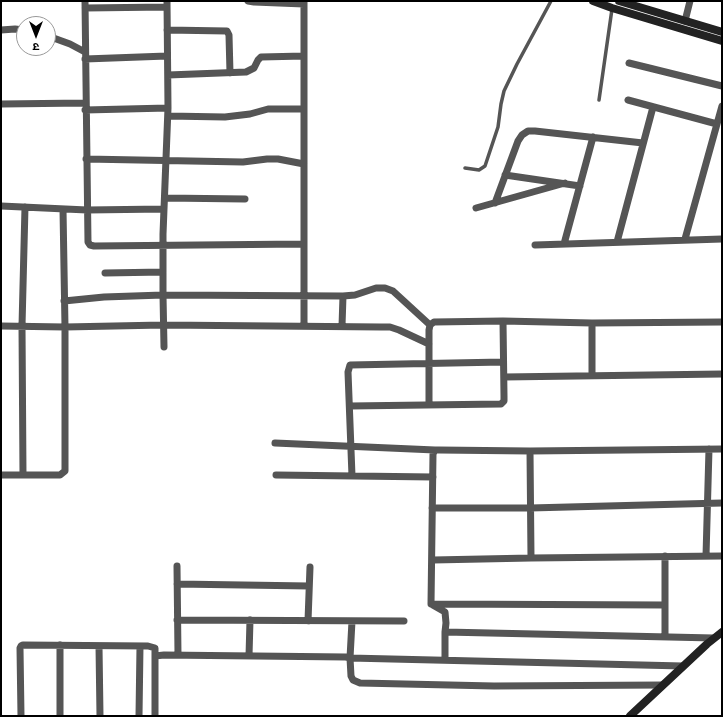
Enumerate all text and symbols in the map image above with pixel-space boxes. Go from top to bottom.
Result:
north arrow [16,16,56,56]
text: उ [33,40,39,54]

